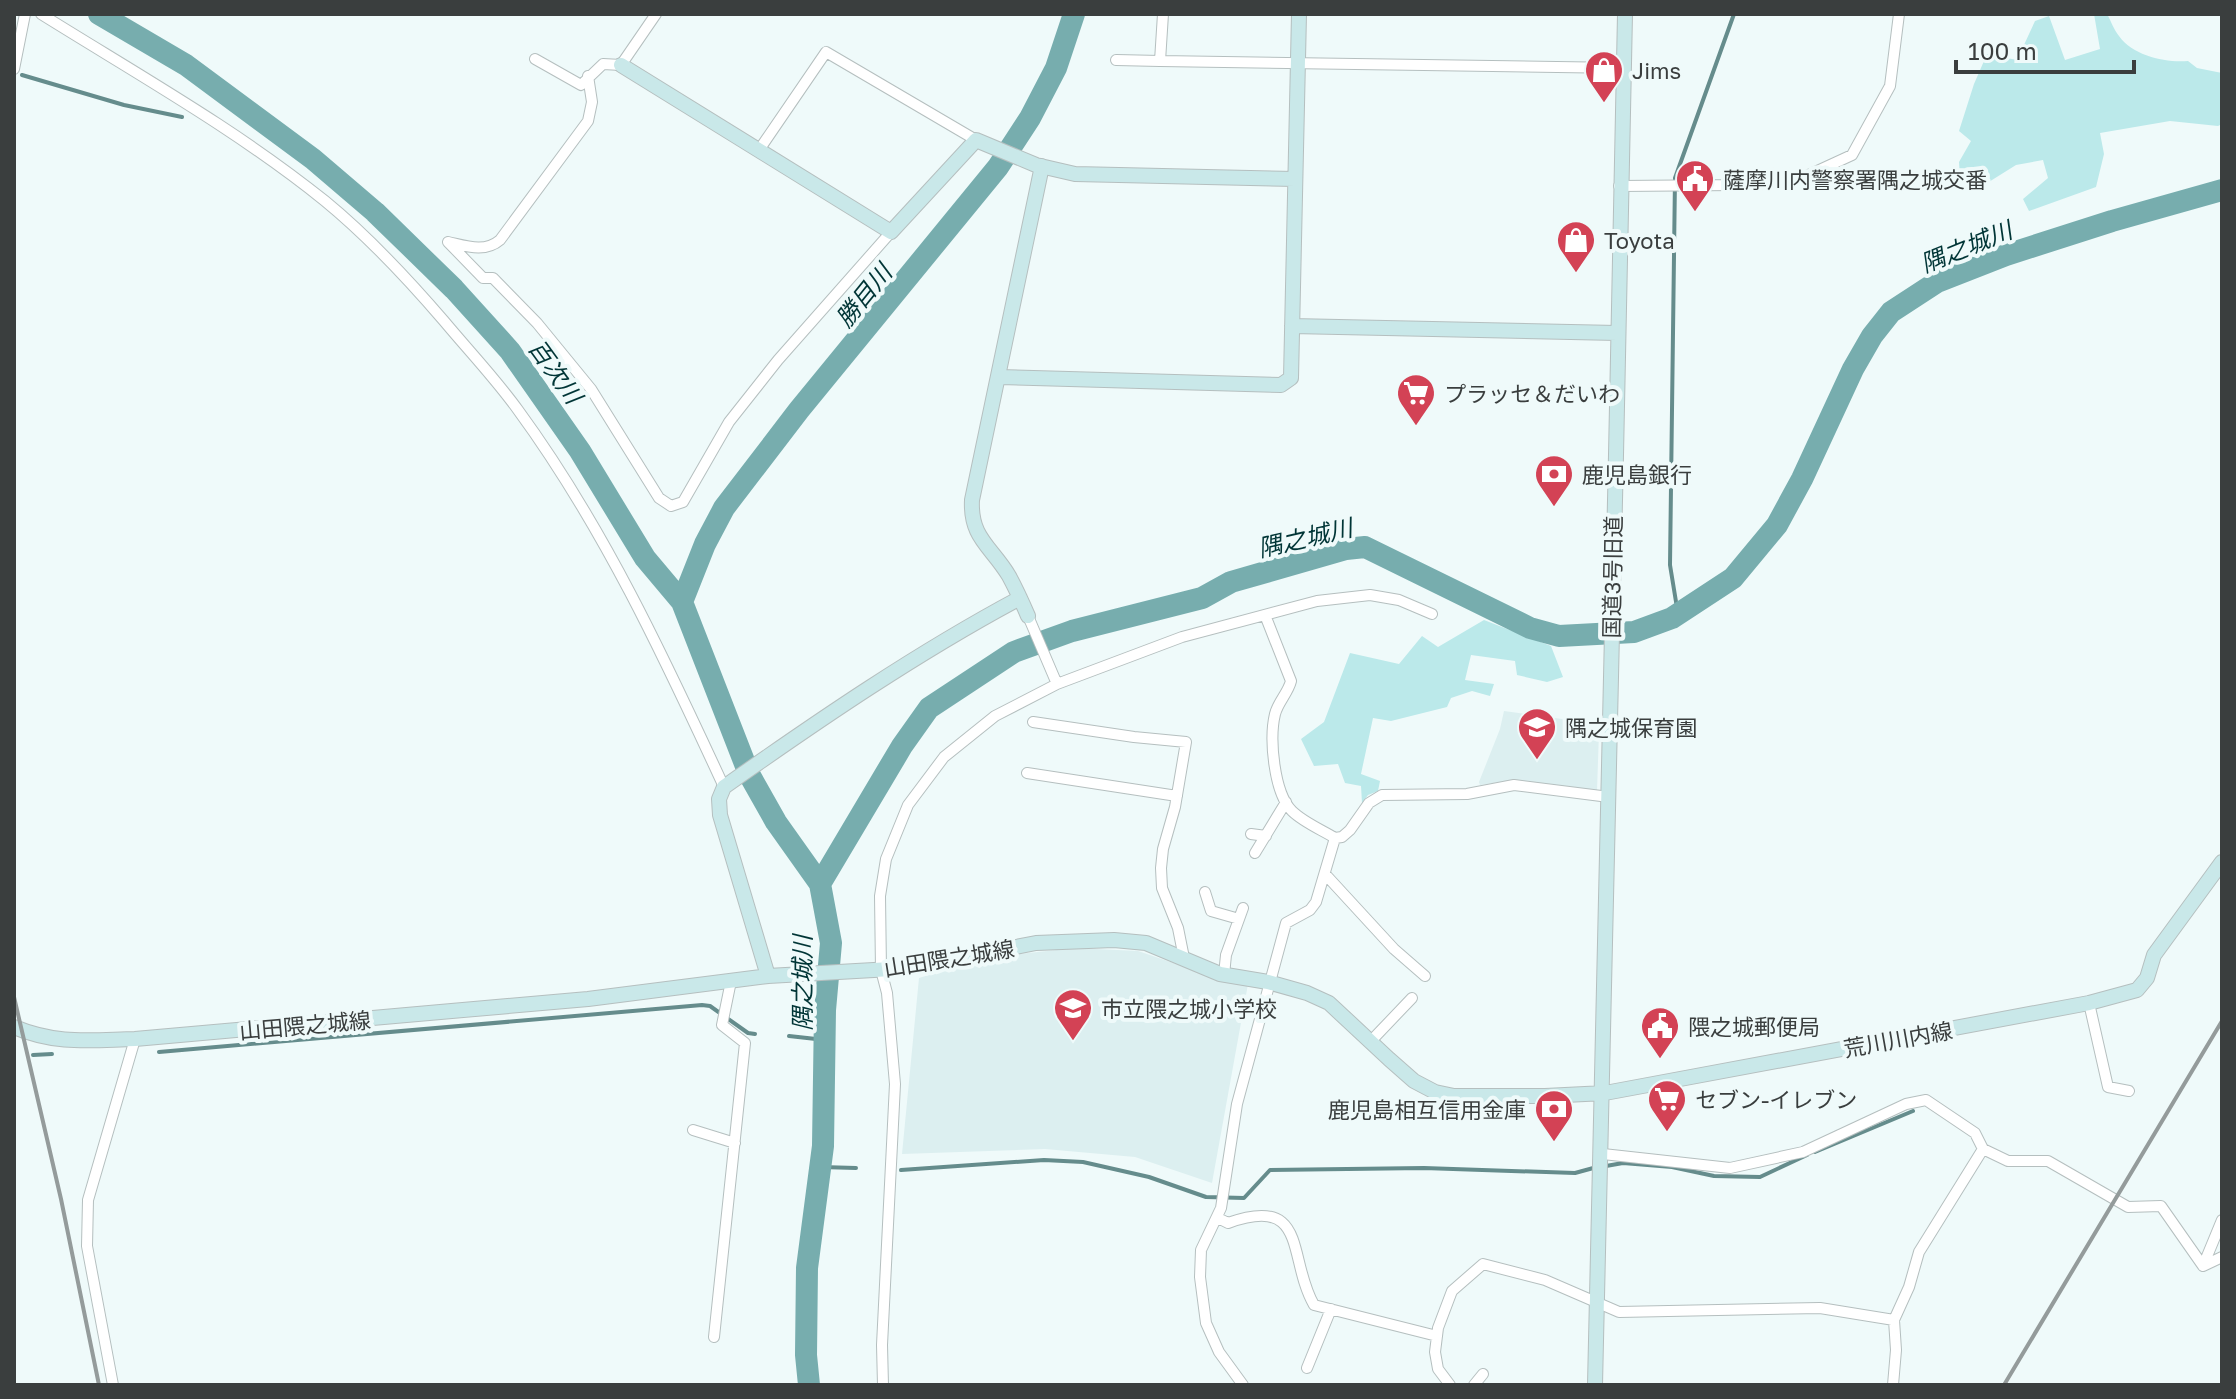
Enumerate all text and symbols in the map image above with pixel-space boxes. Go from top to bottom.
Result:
scale bar [1956,24,2134,74]
text: 100 m [1968,36,2037,65]
shop icon: Jims [1583,49,1625,104]
place label: Jims [1632,57,1681,84]
public building icon: 薩摩川内警察署隅之城交番 [1674,158,1716,213]
place label: 薩摩川内警察署隅之城交番 [1723,166,1987,193]
water label: 隅之城川 [1916,213,2019,277]
shop icon: Toyota [1555,219,1597,274]
place label: Toyota [1604,227,1675,254]
water label: 勝目川 [829,256,899,332]
water label: 百次川 [523,333,591,411]
supermarket icon: プラッセ＆だいわ [1395,372,1437,427]
place label: プラッセ＆だいわ [1444,380,1620,407]
bank icon: 鹿児島銀行 [1533,453,1575,508]
place label: 鹿児島銀行 [1582,461,1692,488]
water label: 隅之城川 [1255,511,1358,562]
street label: 国道3号旧道 [1597,515,1627,639]
school or university icon: 隅之城保育園 [1516,706,1558,761]
place label: 隅之城保育園 [1565,714,1697,741]
water label: 隅之城川 [787,932,816,1031]
street label: 山田隈之城線 [882,934,1016,982]
school or university icon: 市立隈之城小学校 [1052,987,1094,1042]
place label: 市立隈之城小学校 [1101,995,1277,1022]
public building icon: 隈之城郵便局 [1639,1005,1681,1060]
street label: 山田隈之城線 [238,1006,372,1044]
place label: 隈之城郵便局 [1688,1013,1820,1040]
street label: 荒川川内線 [1841,1016,1955,1062]
supermarket icon: セブン-イレブン [1646,1078,1688,1133]
place label: セブン-イレブン [1695,1086,1857,1113]
bank icon: 鹿児島相互信用金庫 [1533,1088,1575,1143]
place label: 鹿児島相互信用金庫 [1328,1096,1526,1123]

